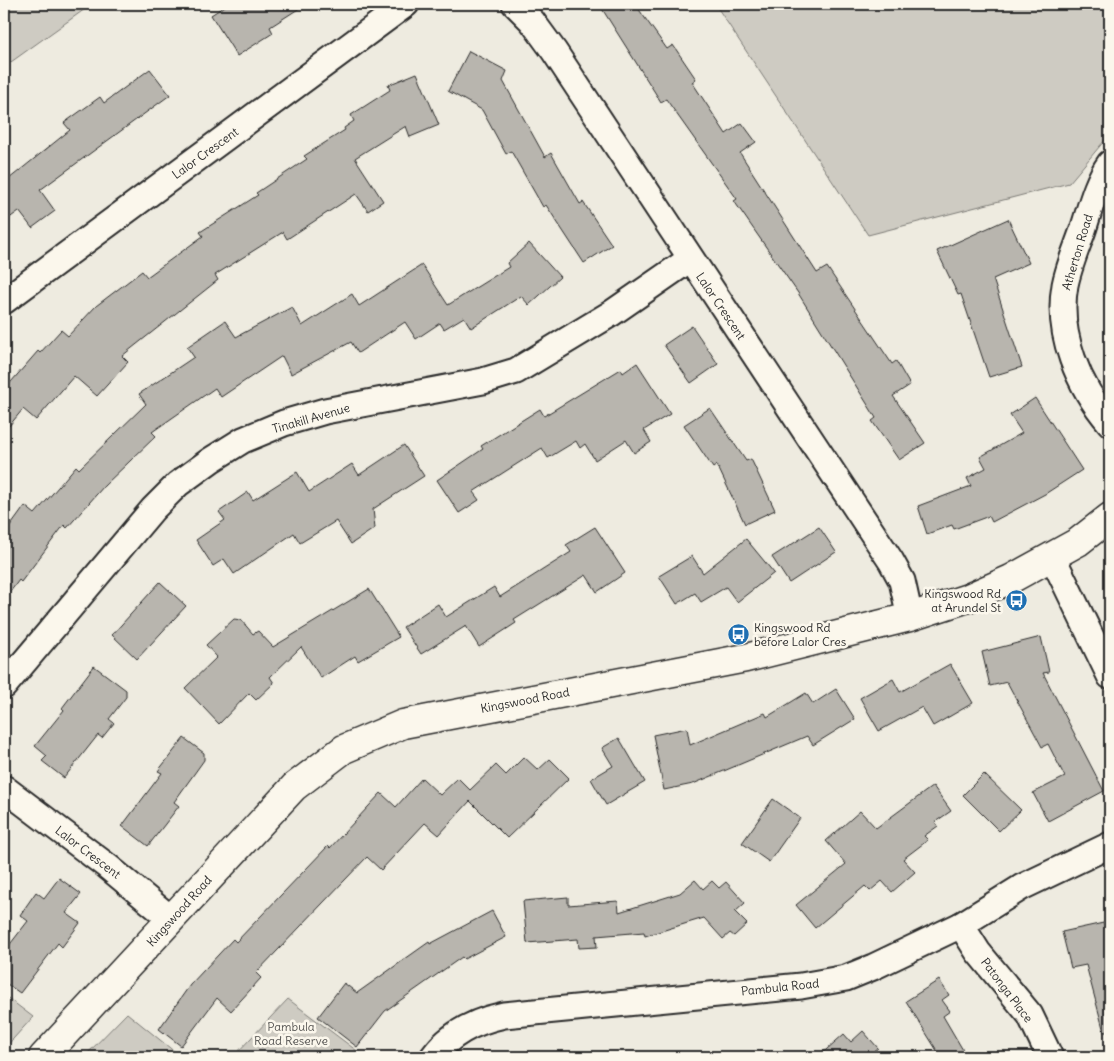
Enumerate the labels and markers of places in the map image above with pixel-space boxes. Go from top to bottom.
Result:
place label: Kingswood Rd at Arundel St [924,586,1001,615]
bus stop icon: Kingswood Rd at Arundel St [1005,588,1029,612]
place label: Kingswood Rd before Lalor Cres [754,620,846,649]
bus stop icon: Kingswood Rd before Lalor Cres [726,622,750,646]

